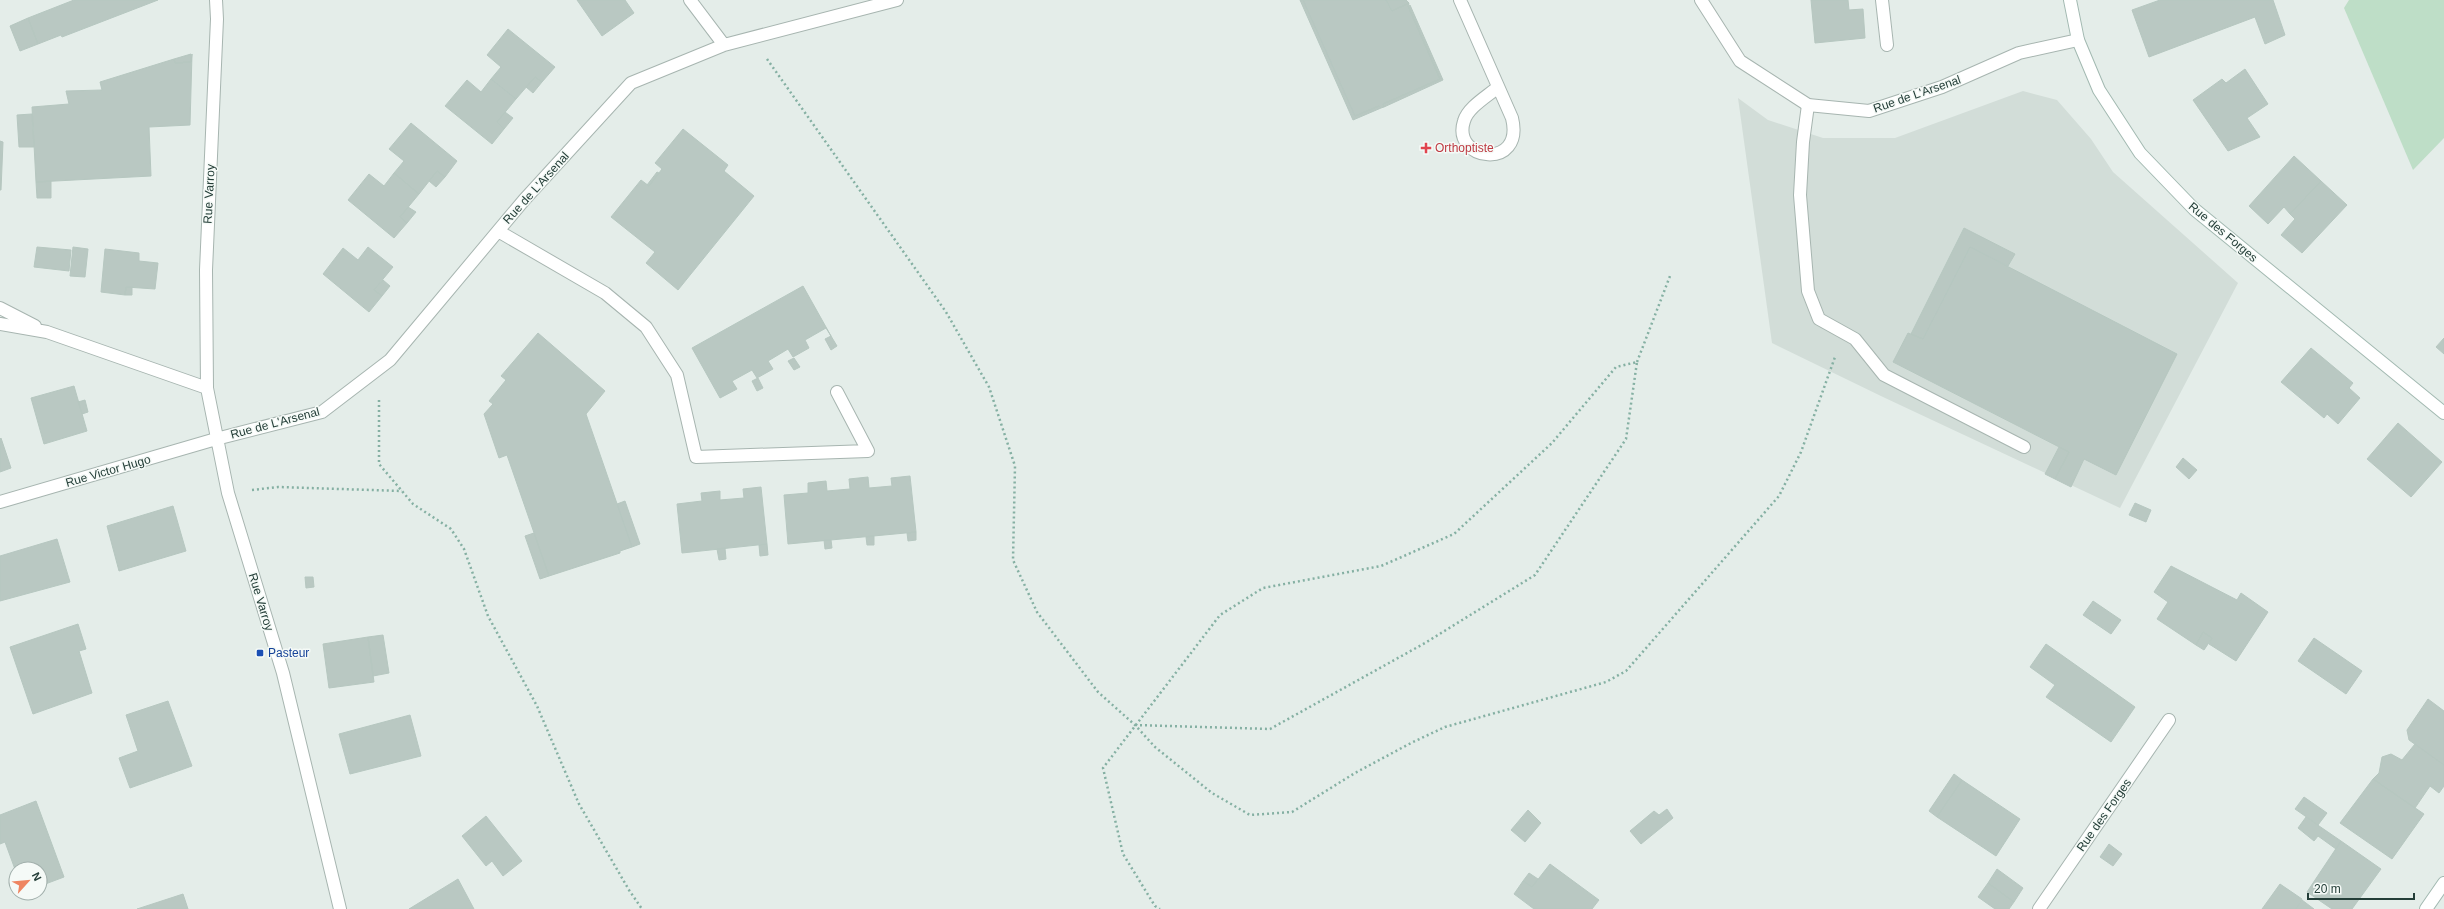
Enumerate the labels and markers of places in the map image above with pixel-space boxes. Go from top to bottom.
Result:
place label: Orthoptiste [1435,141,1494,155]
marker: Orthoptiste [1420,142,1432,154]
place label: Pasteur [268,646,309,660]
marker: Pasteur [255,648,265,658]

